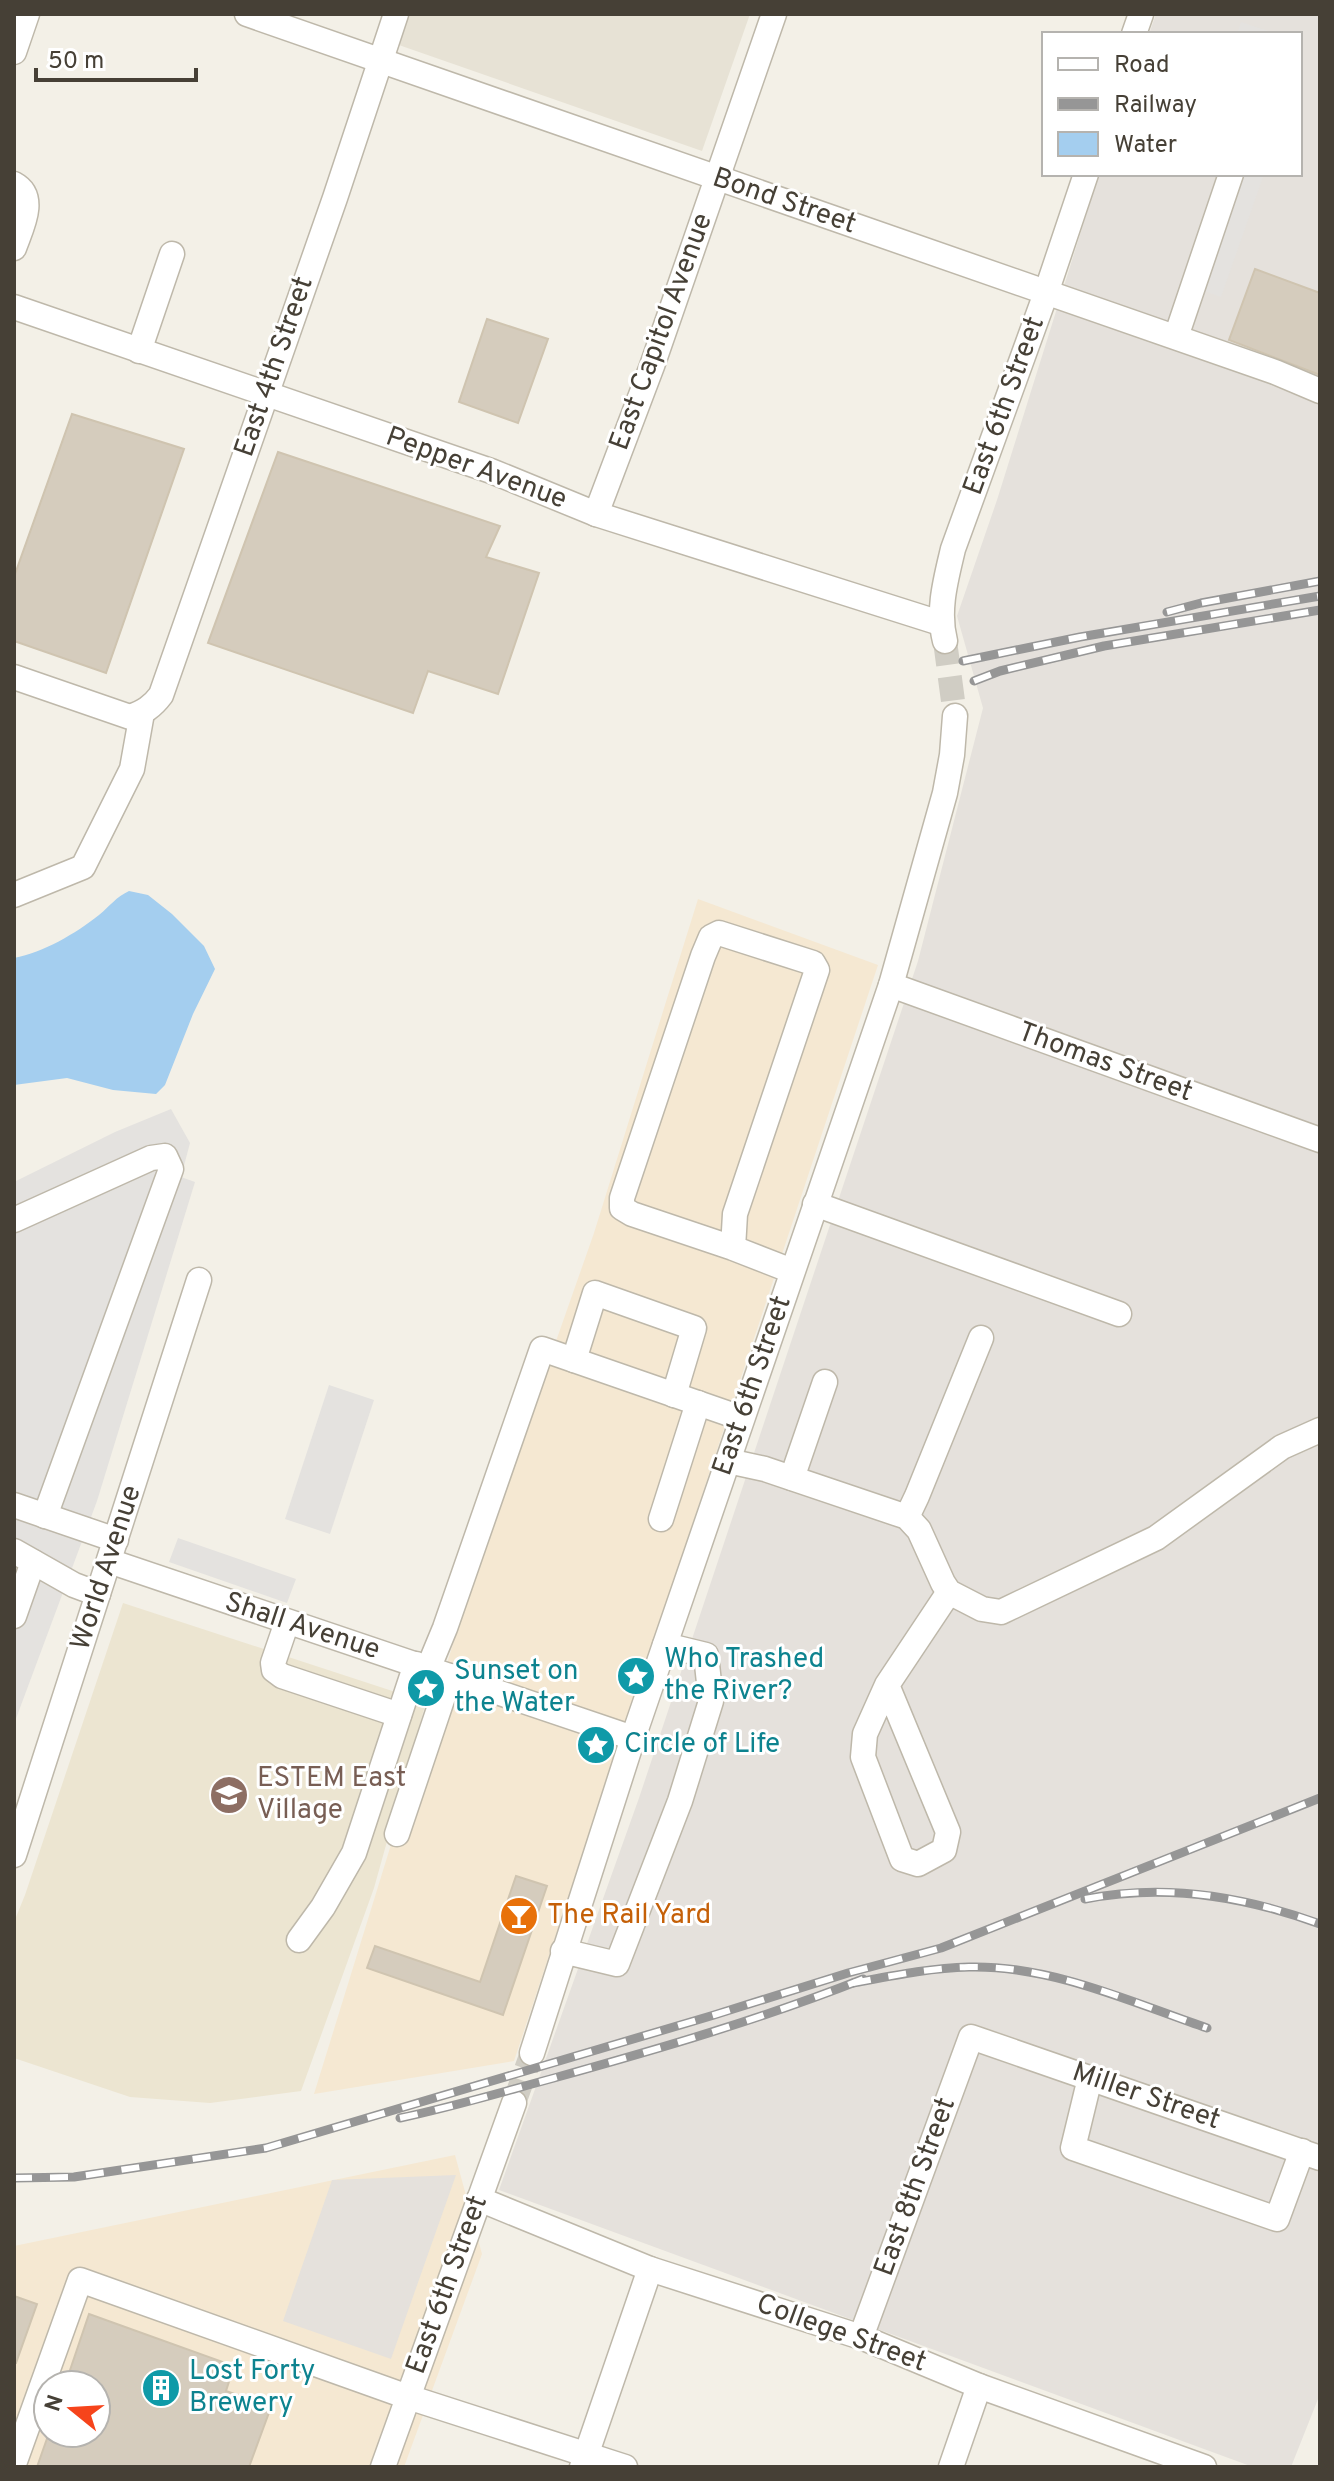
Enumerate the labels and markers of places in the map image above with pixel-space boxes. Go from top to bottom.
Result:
place label: Who Trashed the River? [664,1642,824,1710]
place label: Sunset on the Water [454,1654,579,1722]
place icon: Who Trashed the River? [615,1655,657,1697]
place icon: Sunset on the Water [405,1667,447,1709]
place icon: Circle of Life [575,1724,617,1766]
place label: Circle of Life [624,1727,780,1763]
place label: ESTEM East Village [257,1761,406,1829]
school or university icon: ESTEM East Village [208,1774,250,1816]
bar icon: The Rail Yard [498,1895,540,1937]
place label: The Rail Yard [547,1898,711,1934]
place label: Lost Forty Brewery [189,2354,315,2422]
building icon: Lost Forty Brewery [140,2367,182,2409]

